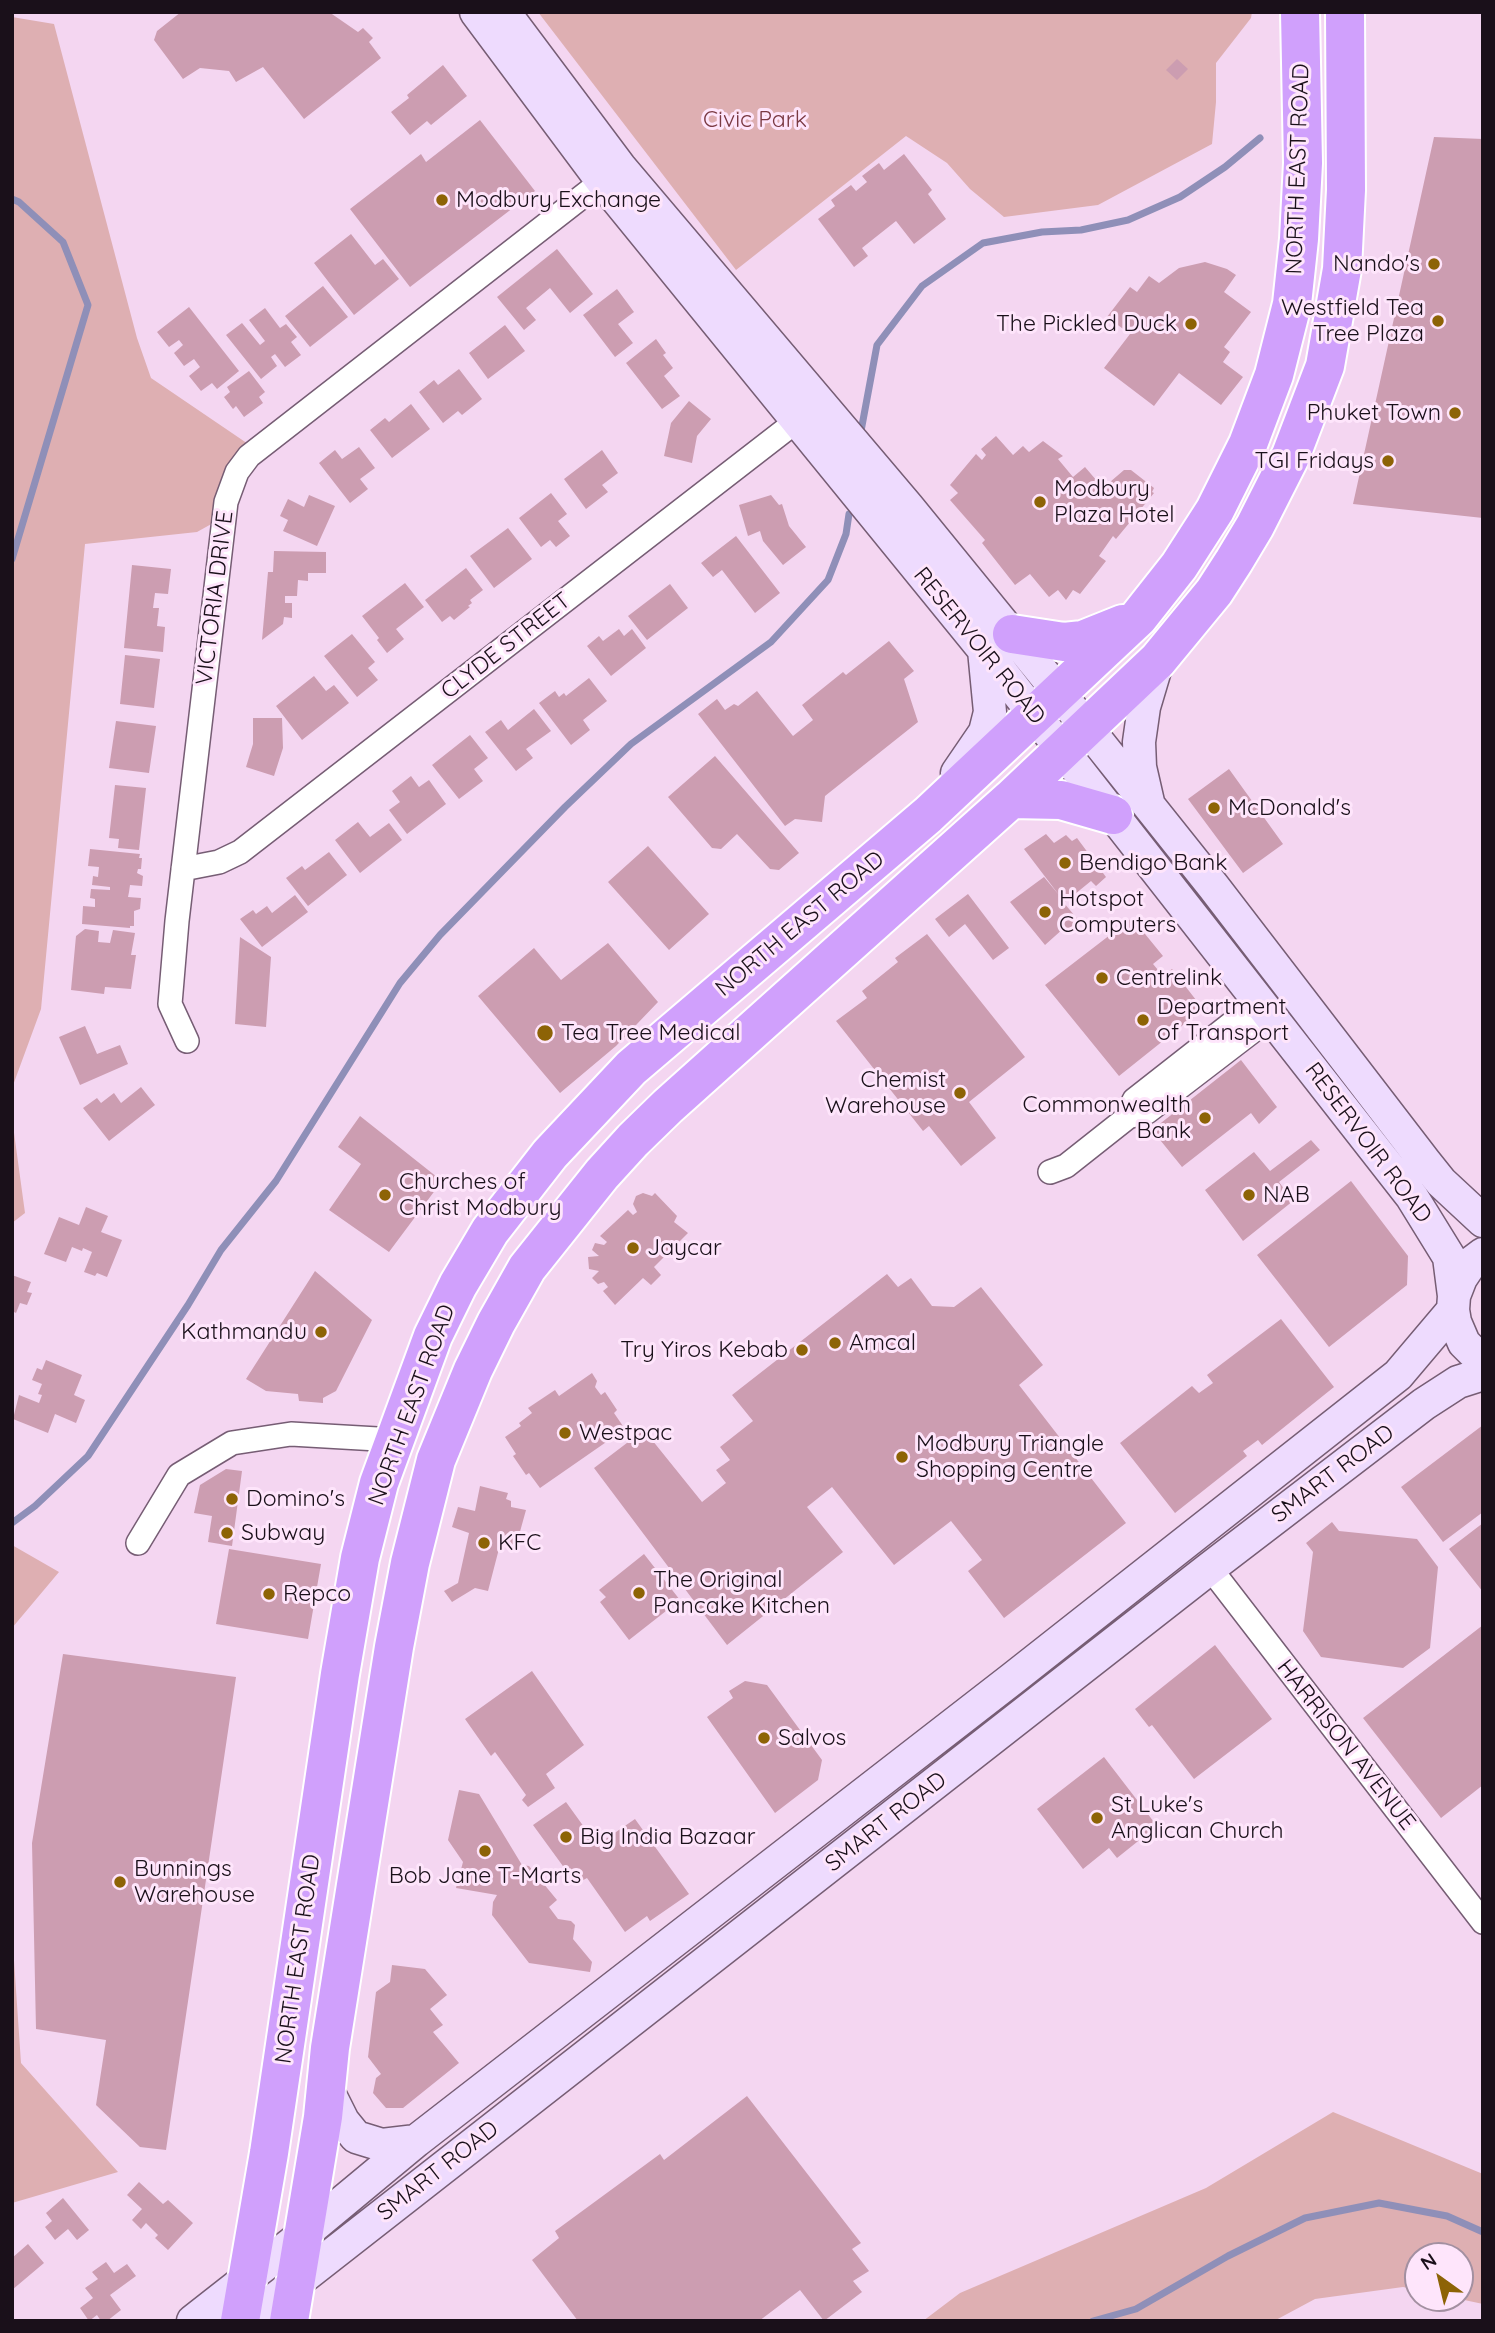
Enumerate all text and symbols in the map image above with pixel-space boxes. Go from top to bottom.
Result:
street label: NORTH EAST ROAD [1281,63,1315,275]
park label: Civic Park [703,106,807,134]
place label: Modbury Exchange [456,186,661,214]
marker: Modbury Exchange [434,192,450,208]
place label: Nando's [1333,250,1420,278]
marker: Nando's [1426,256,1442,272]
place label: Westfield Tea Tree Plaza [1281,294,1424,348]
place label: The Pickled Duck [996,310,1177,338]
marker: Westfield Tea Tree Plaza [1430,313,1446,329]
marker: The Pickled Duck [1183,316,1199,332]
place label: Phuket Town [1307,399,1441,427]
marker: Phuket Town [1447,405,1463,421]
place label: TGI Fridays [1254,447,1374,475]
marker: TGI Fridays [1380,453,1396,469]
place label: Modbury Plaza Hotel [1054,475,1175,529]
marker: Modbury Plaza Hotel [1032,494,1048,510]
street label: VICTORIA DRIVE [191,509,239,687]
street label: RESERVOIR ROAD [907,562,1051,730]
street label: CLYDE STREET [436,587,576,705]
place label: McDonald's [1228,794,1351,822]
marker: McDonald's [1206,800,1222,816]
street label: NORTH EAST ROAD [710,846,890,1002]
place label: Bendigo Bank [1079,849,1228,877]
marker: Bendigo Bank [1057,855,1073,871]
place label: Hotspot Computers [1059,885,1176,939]
marker: Hotspot Computers [1037,904,1053,920]
place label: Centrelink [1116,964,1222,992]
marker: Centrelink [1094,970,1110,986]
place label: Department of Transport [1157,993,1289,1047]
marker: Department of Transport [1135,1012,1151,1028]
place label: Tea Tree Medical [561,1019,741,1047]
marker: Tea Tree Medical [535,1023,555,1043]
street label: RESERVOIR ROAD [1299,1057,1437,1229]
place label: Chemist Warehouse [825,1066,946,1120]
marker: Chemist Warehouse [952,1085,968,1101]
place label: Commonwealth Bank [1023,1091,1191,1145]
marker: Commonwealth Bank [1197,1110,1213,1126]
place label: Churches of Christ Modbury [399,1168,562,1222]
place label: NAB [1263,1181,1310,1209]
marker: Churches of Christ Modbury [377,1187,393,1203]
marker: NAB [1241,1187,1257,1203]
place label: Jaycar [647,1234,722,1262]
marker: Jaycar [625,1240,641,1256]
street label: NORTH EAST ROAD [363,1301,461,1509]
place label: Kathmandu [181,1318,307,1346]
marker: Kathmandu [313,1324,329,1340]
place label: Amcal [849,1329,916,1357]
marker: Amcal [827,1335,843,1351]
place label: Try Yiros Kebab [620,1336,788,1364]
marker: Try Yiros Kebab [794,1342,810,1358]
place label: Westpac [579,1419,672,1447]
street label: SMART ROAD [1266,1419,1400,1529]
marker: Westpac [557,1425,573,1441]
place label: Modbury Triangle Shopping Centre [916,1430,1104,1484]
marker: Modbury Triangle Shopping Centre [894,1449,910,1465]
place label: Domino's [246,1485,345,1513]
marker: Domino's [224,1491,240,1507]
place label: Subway [241,1519,325,1547]
marker: Subway [219,1525,235,1541]
place label: KFC [498,1529,541,1557]
marker: KFC [476,1535,492,1551]
place label: The Original Pancake Kitchen [653,1566,830,1620]
place label: Repco [283,1580,351,1608]
marker: The Original Pancake Kitchen [631,1585,647,1601]
marker: Repco [261,1586,277,1602]
street label: HARRISON AVENUE [1271,1654,1421,1836]
place label: Salvos [778,1724,846,1752]
marker: Salvos [756,1730,772,1746]
street label: SMART ROAD [820,1766,952,1878]
place label: St Luke's Anglican Church [1111,1791,1284,1845]
marker: St Luke's Anglican Church [1089,1810,1105,1826]
place label: Big India Bazaar [580,1823,756,1851]
marker: Big India Bazaar [558,1829,574,1845]
marker: Bob Jane T-Marts [477,1843,493,1859]
street label: NORTH EAST ROAD [270,1852,326,2066]
place label: Bunnings Warehouse [134,1855,255,1909]
place label: Bob Jane T-Marts [389,1862,581,1890]
marker: Bunnings Warehouse [112,1874,128,1890]
street label: SMART ROAD [372,2115,504,2227]
north arrow [1404,2242,1474,2312]
text: N [1416,2247,1441,2275]

